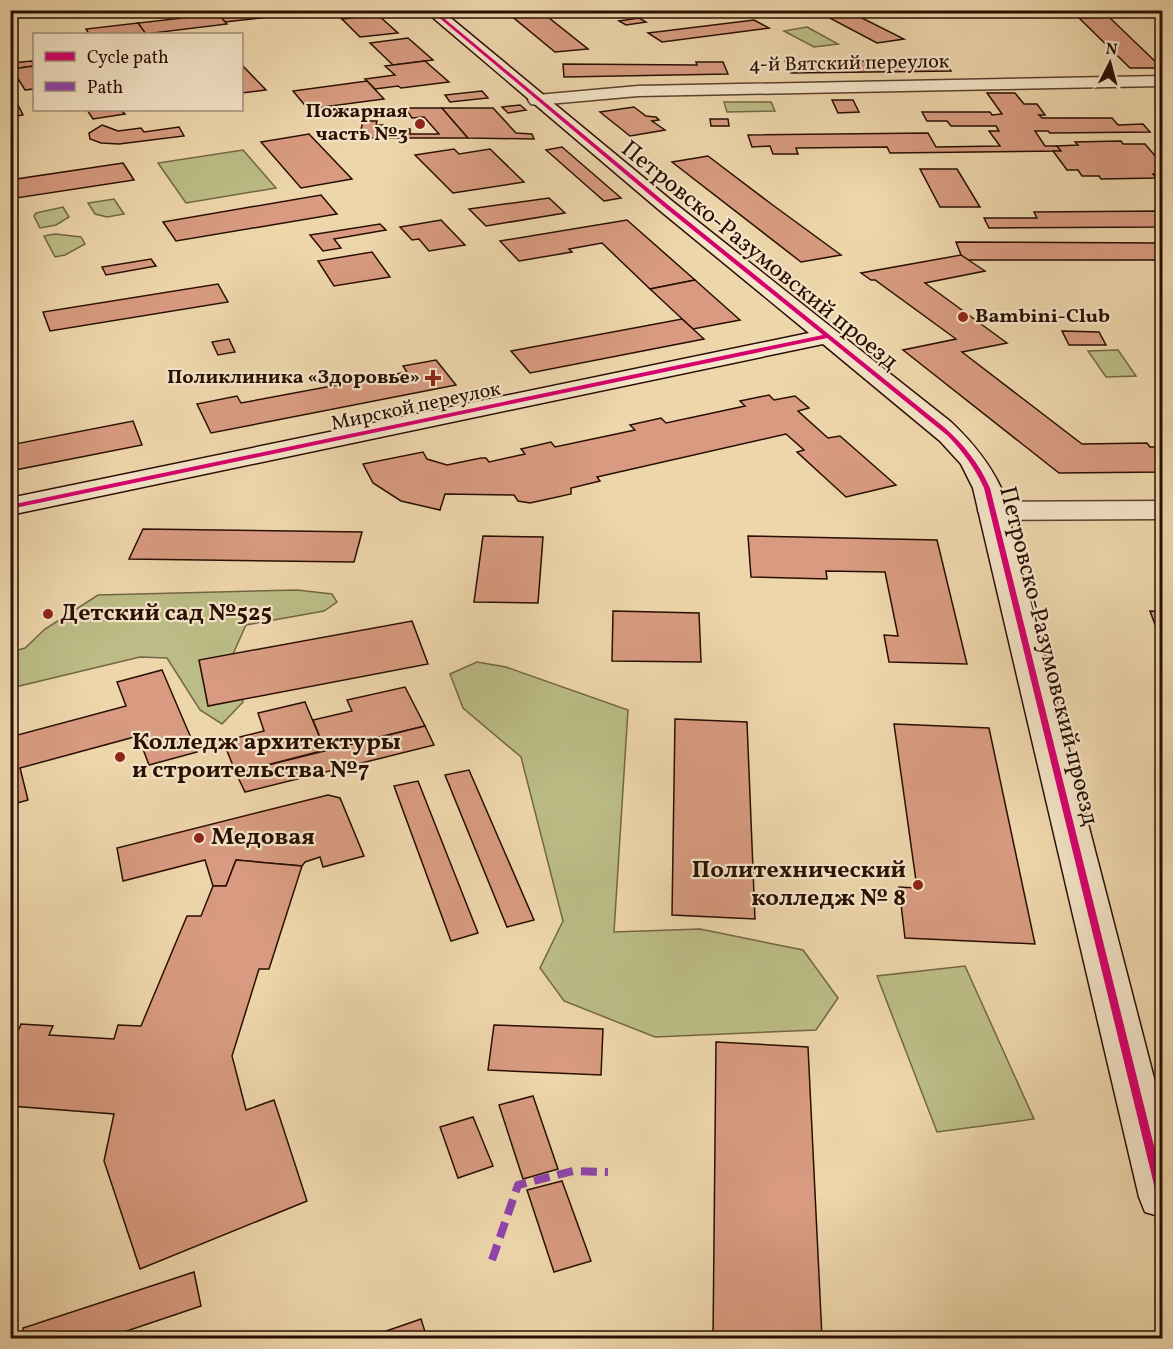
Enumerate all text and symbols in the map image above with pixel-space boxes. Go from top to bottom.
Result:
legend [33,33,243,111]
north arrow [1080,33,1140,93]
text: N [1104,39,1119,62]
text: Cycle path [87,46,169,71]
street label: 4-й Вятский переулок [748,48,950,80]
text: Path [87,76,123,101]
place label: Пожарная часть №3 [306,98,408,149]
marker: Пожарная часть №3 [413,117,427,131]
street label: Петровско-Разумовский проезд [613,133,905,379]
place label: Bambini-Club [975,303,1110,331]
marker: Bambini-Club [956,310,970,324]
place label: Поликлиника «Здоровье» [167,364,420,392]
marker: Поликлиника «Здоровье» [424,369,442,387]
street label: Мирской переулок [329,375,504,439]
street label: Петровско-Разумовский проезд [989,483,1107,829]
place label: Детский сад №525 [60,597,272,631]
marker: Детский сад №525 [41,607,55,621]
place label: Колледж архитектуры и строительства №7 [132,726,401,788]
marker: Колледж архитектуры и строительства №7 [113,750,127,764]
place label: Медовая [211,821,315,855]
marker: Медовая [192,831,206,845]
place label: Политехнический колледж № 8 [692,854,906,916]
marker: Политехнический колледж № 8 [911,878,925,892]

